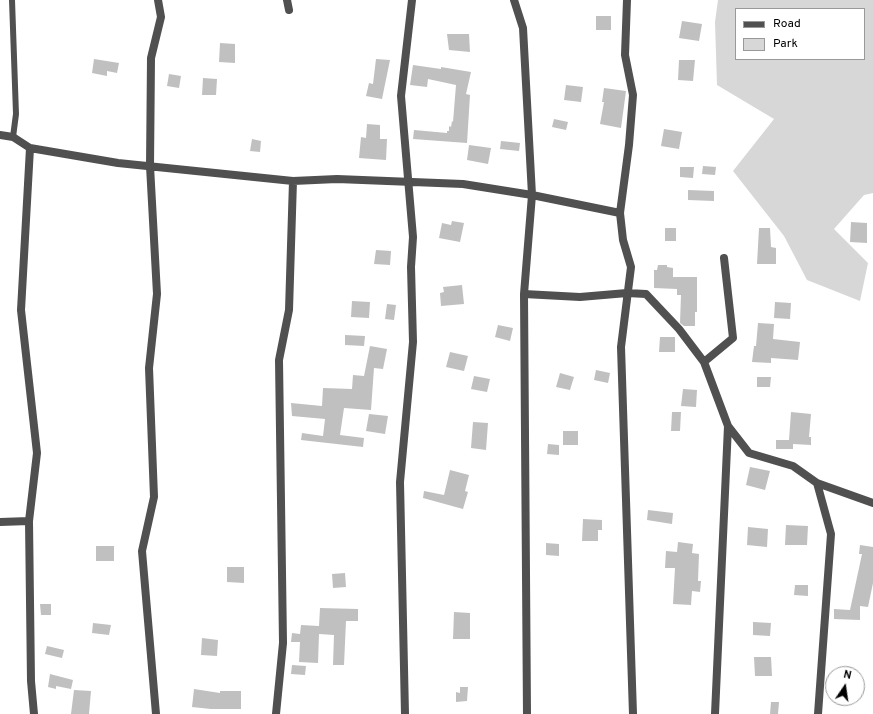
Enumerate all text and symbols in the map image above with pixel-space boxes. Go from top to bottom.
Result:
legend [735,8,865,60]
text: Road [773,16,801,32]
text: Park [773,36,798,52]
north arrow [825,666,865,706]
text: N [842,668,853,683]

